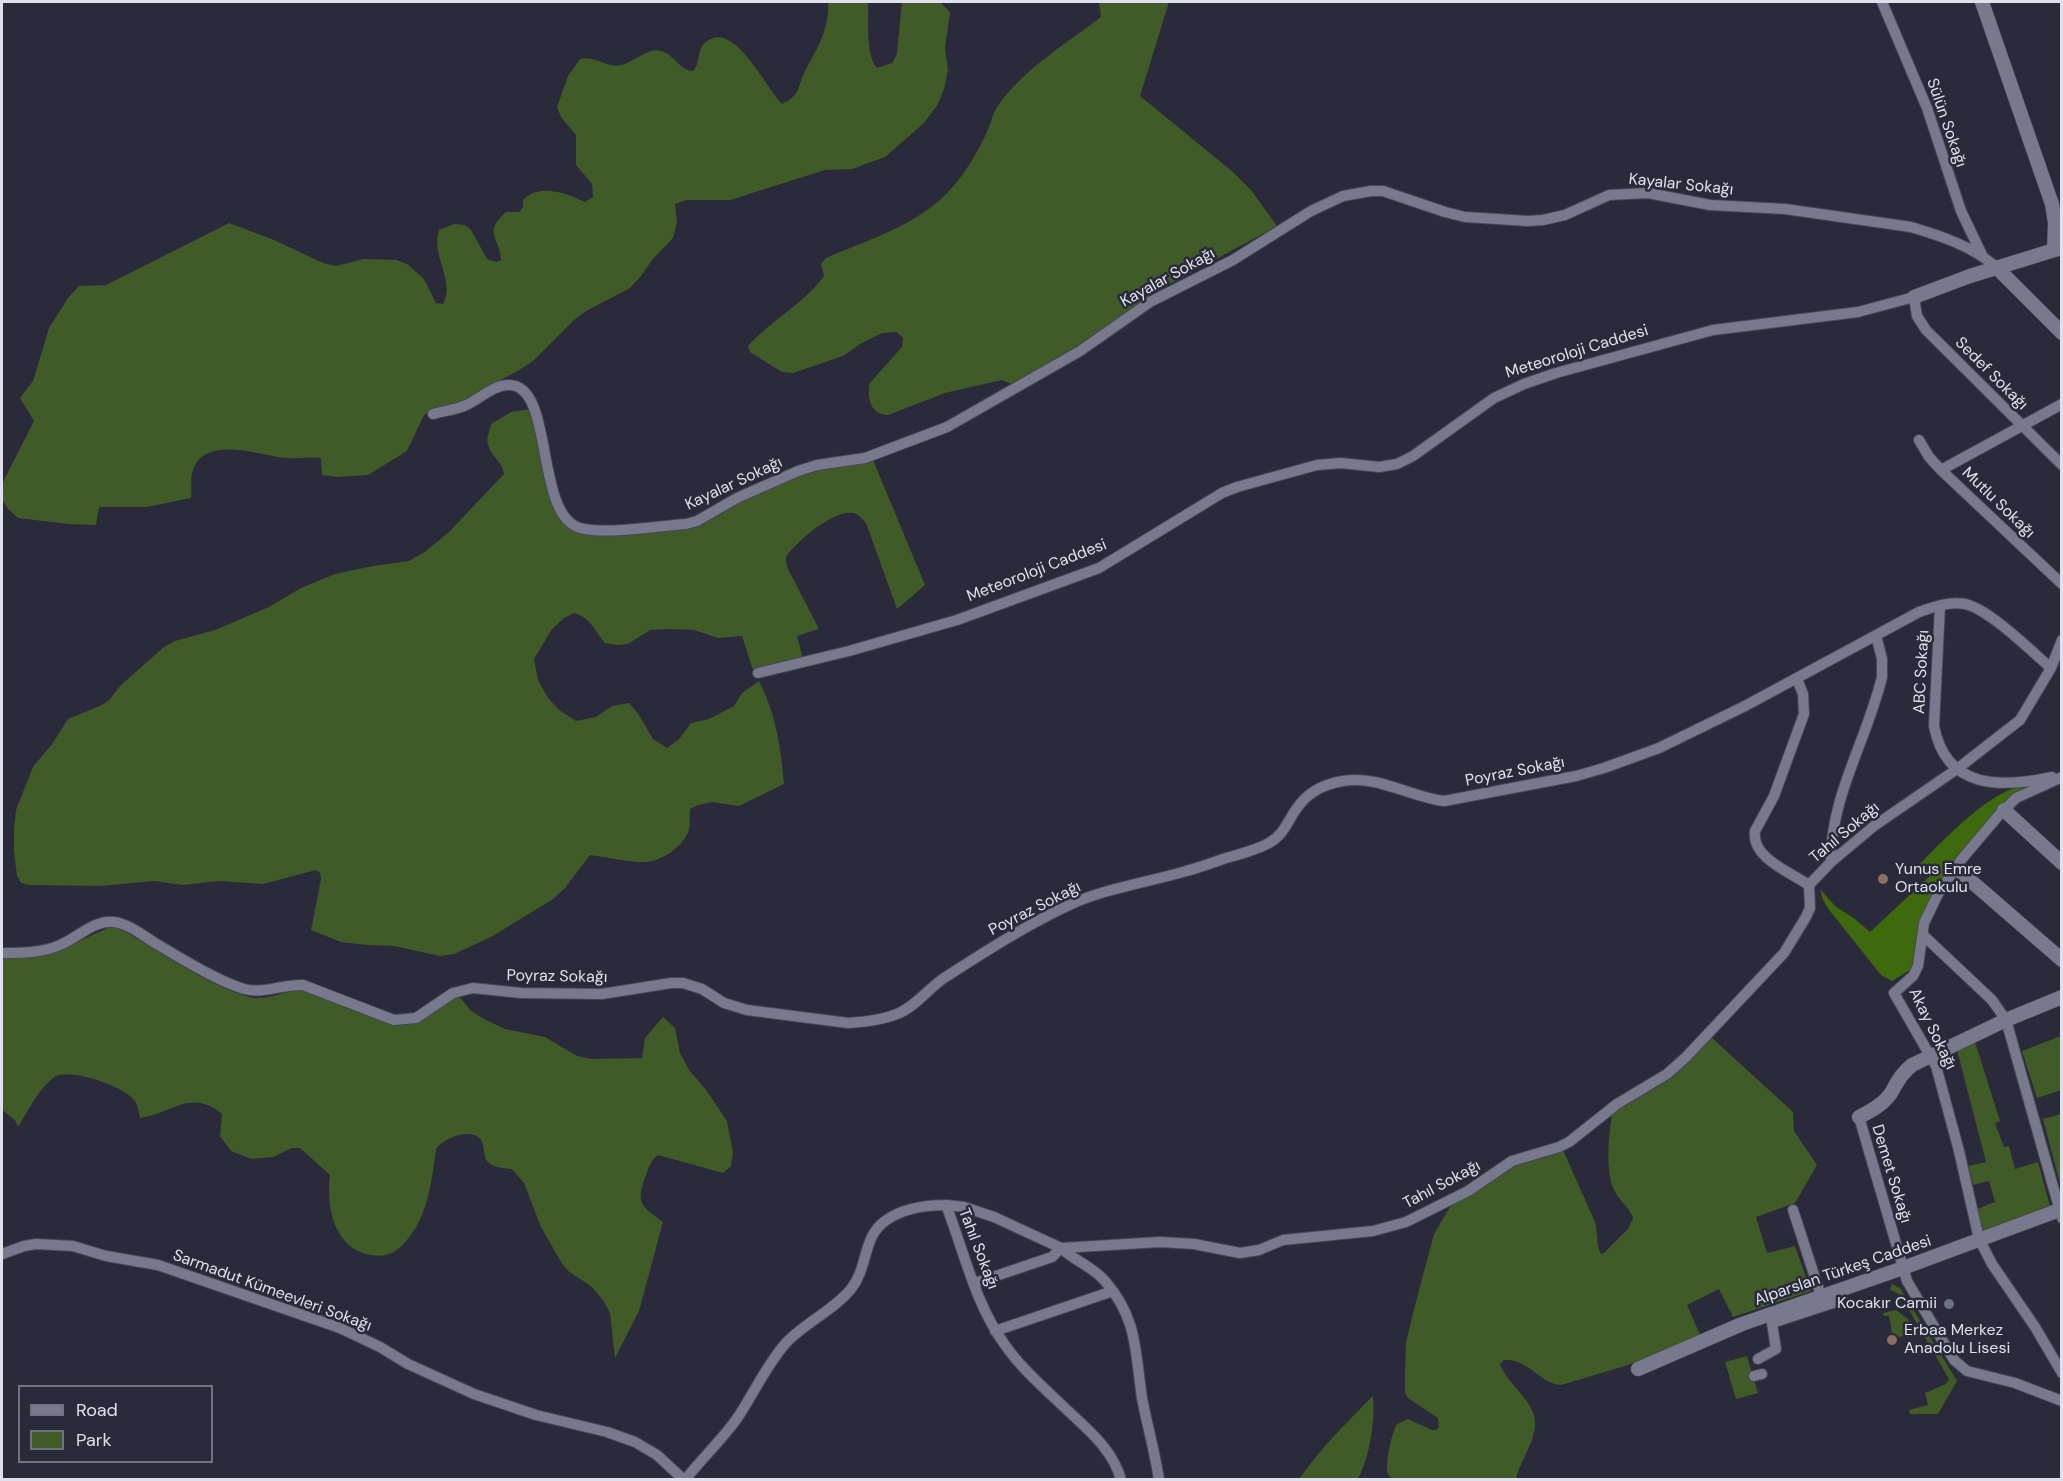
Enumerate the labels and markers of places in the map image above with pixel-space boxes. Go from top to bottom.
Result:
place label: Yunus Emre Ortaokulu [1895,860,1982,898]
marker: Yunus Emre Ortaokulu [1876,872,1890,886]
place label: Kocakır Camii [1837,1294,1937,1314]
marker: Kocakır Camii [1942,1297,1956,1311]
place label: Erbaa Merkez Anadolu Lisesi [1904,1321,2010,1359]
marker: Erbaa Merkez Anadolu Lisesi [1885,1333,1899,1347]

